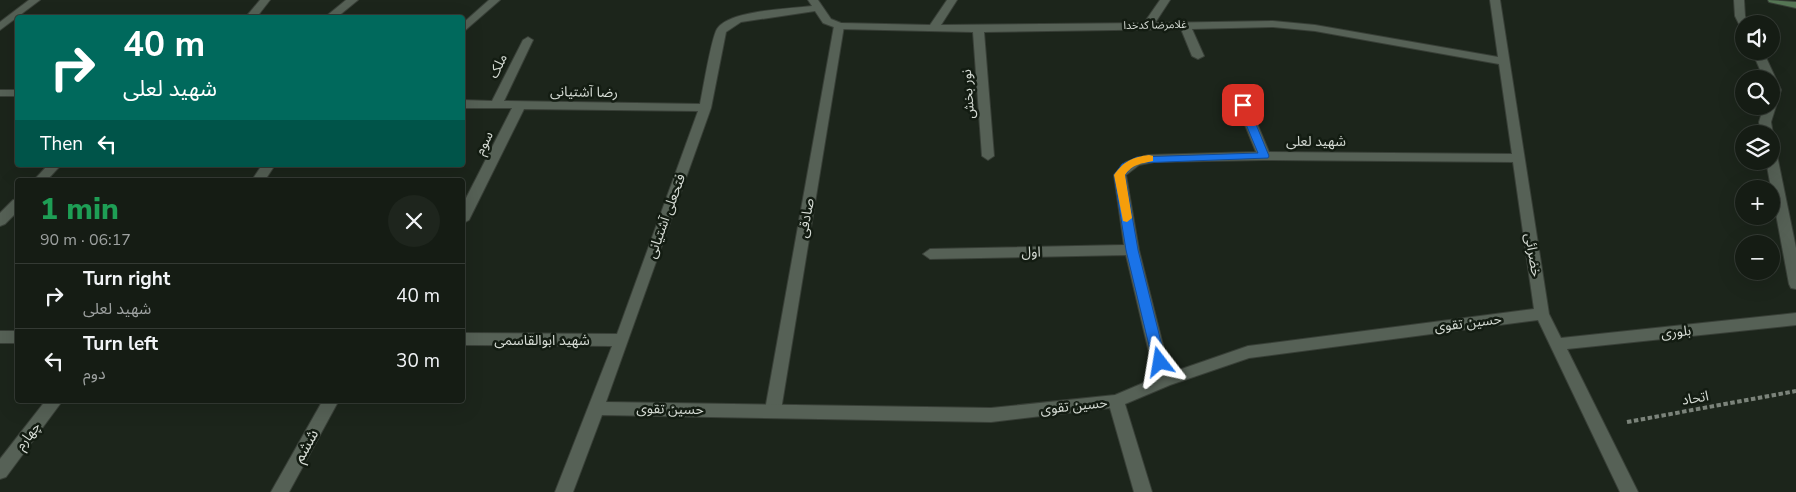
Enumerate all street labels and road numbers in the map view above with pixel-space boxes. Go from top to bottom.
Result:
street label: غلامرضا کدخدا [1123,17,1187,33]
street label: ملک [484,51,512,81]
street label: نور بخش [957,68,979,119]
street label: رضا آشتیانی [550,82,618,102]
street label: سوم [470,128,499,159]
street label: شهید لعلی [1286,132,1346,151]
street label: فتحعلی آشتیانی [642,171,690,261]
street label: صادقی [793,196,819,239]
street label: خضرائی [1520,232,1546,278]
street label: اول [1021,242,1041,262]
street label: حسین تقوی [1433,309,1503,337]
street label: بلوری [1660,321,1692,343]
street label: شهید ابوالقاسمی [494,331,590,350]
street label: اتحاد [1680,386,1710,410]
street label: حسین تقوی [1039,393,1109,419]
street label: حسین تقوی [636,399,704,419]
street label: چهارم [11,418,46,455]
street label: ششم [288,425,325,467]

